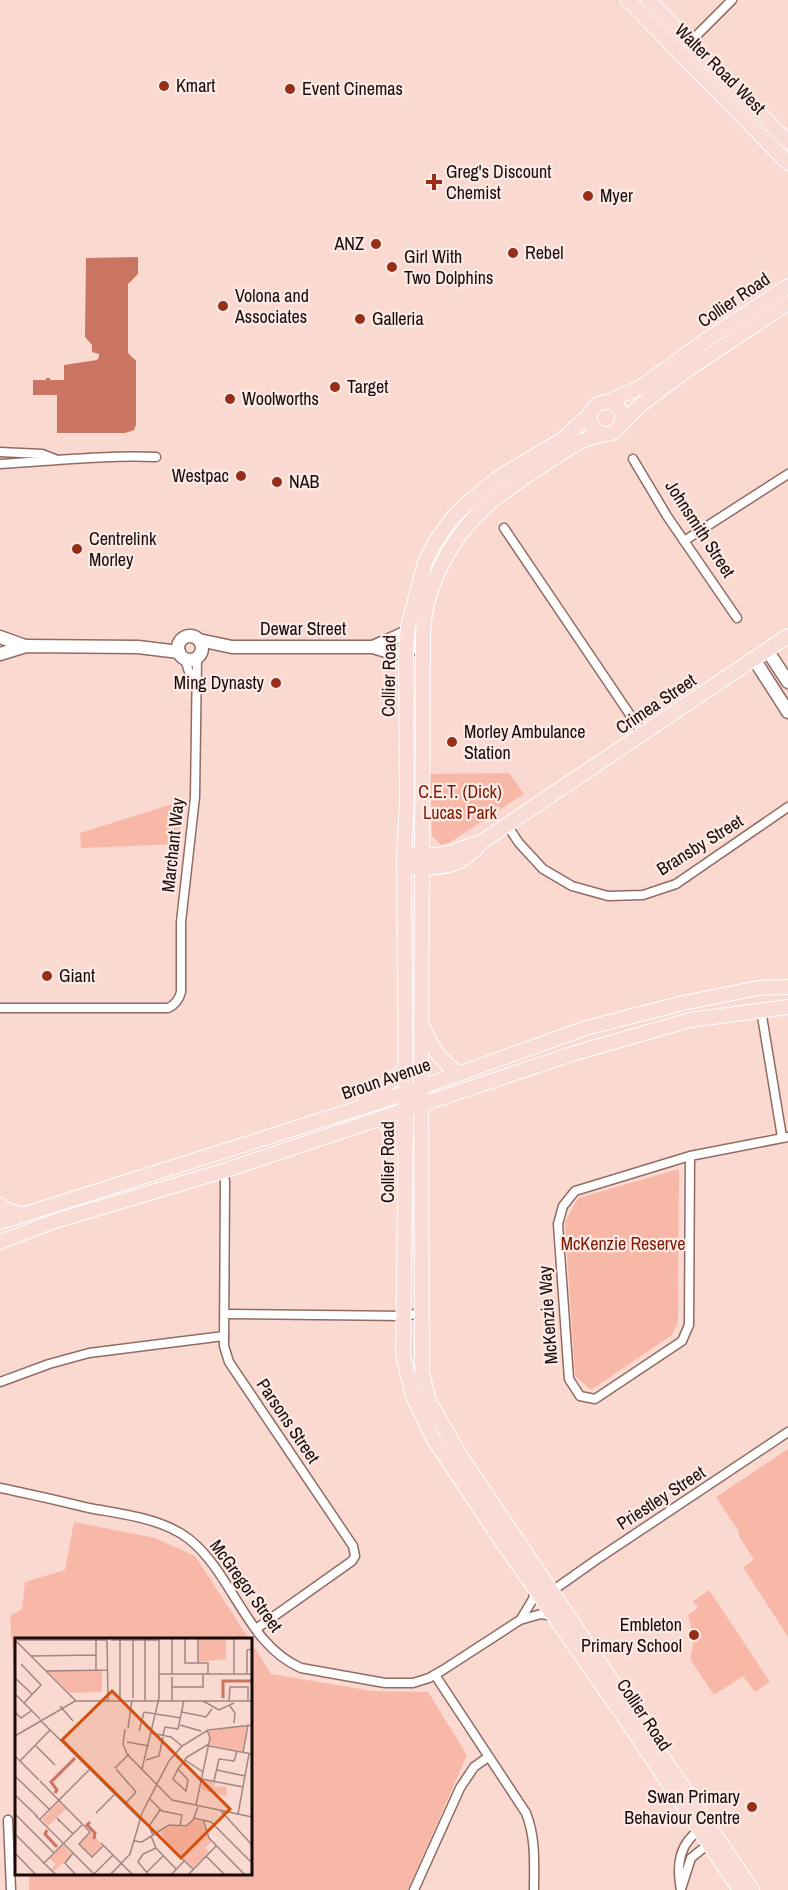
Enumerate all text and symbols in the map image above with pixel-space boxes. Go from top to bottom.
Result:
street label: Walter Road West [669,18,771,120]
place label: Kmart [176,73,215,98]
place label: Event Cinemas [302,76,403,101]
marker: Kmart [157,79,171,93]
marker: Event Cinemas [283,82,297,96]
place label: Greg's Discount Chemist [446,159,551,205]
marker: Greg's Discount Chemist [427,175,441,189]
place label: Myer [600,183,633,208]
marker: Myer [581,189,595,203]
place label: ANZ [333,231,364,256]
marker: ANZ [369,237,383,251]
place label: Rebel [525,240,564,265]
place label: Girl With Two Dolphins [404,244,493,290]
marker: Rebel [506,246,520,260]
marker: Girl With Two Dolphins [385,260,399,274]
street label: Collier Road [693,266,775,333]
place label: Volona and Associates [234,283,309,329]
marker: Volona and Associates [216,299,230,313]
place label: Galleria [372,306,424,331]
marker: Galleria [353,312,367,326]
place label: Target [347,374,388,399]
marker: Target [328,380,342,394]
place label: Woolworths [242,386,319,411]
marker: Woolworths [223,392,237,406]
place label: Westpac [172,463,229,488]
marker: Westpac [234,469,248,483]
place label: NAB [289,469,320,494]
marker: NAB [270,475,284,489]
street label: Johnsmith Street [660,475,741,582]
place label: Centrelink Morley [89,526,157,572]
marker: Centrelink Morley [70,542,84,556]
street label: Dewar Street [260,616,346,641]
street label: Collier Road [375,635,402,717]
street label: Crimea Street [611,668,701,740]
place label: Ming Dynasty [174,670,265,695]
marker: Ming Dynasty [269,676,283,690]
place label: Morley Ambulance Station [464,719,585,765]
marker: Morley Ambulance Station [445,735,459,749]
park label: C.E.T. (Dick) Lucas Park [418,779,502,825]
street label: Marchant Way [155,796,190,893]
street label: Bransby Street [652,808,748,881]
place label: Giant [59,963,95,988]
marker: Giant [40,969,54,983]
street label: Broun Avenue [338,1052,434,1105]
street label: Collier Road [375,1121,400,1203]
park label: McKenzie Reserve [561,1231,685,1256]
street label: McKenzie Way [532,1264,563,1365]
street label: Parsons Street [251,1373,326,1468]
street label: Priestley Street [612,1460,710,1536]
street label: McGregor Street [204,1534,289,1637]
place label: Embleton Primary School [581,1612,682,1658]
marker: Embleton Primary School [687,1628,701,1642]
inset map [15,1638,252,1875]
street label: Collier Road [611,1674,678,1756]
place label: Swan Primary Behaviour Centre [624,1784,741,1830]
marker: Swan Primary Behaviour Centre [745,1800,759,1814]

